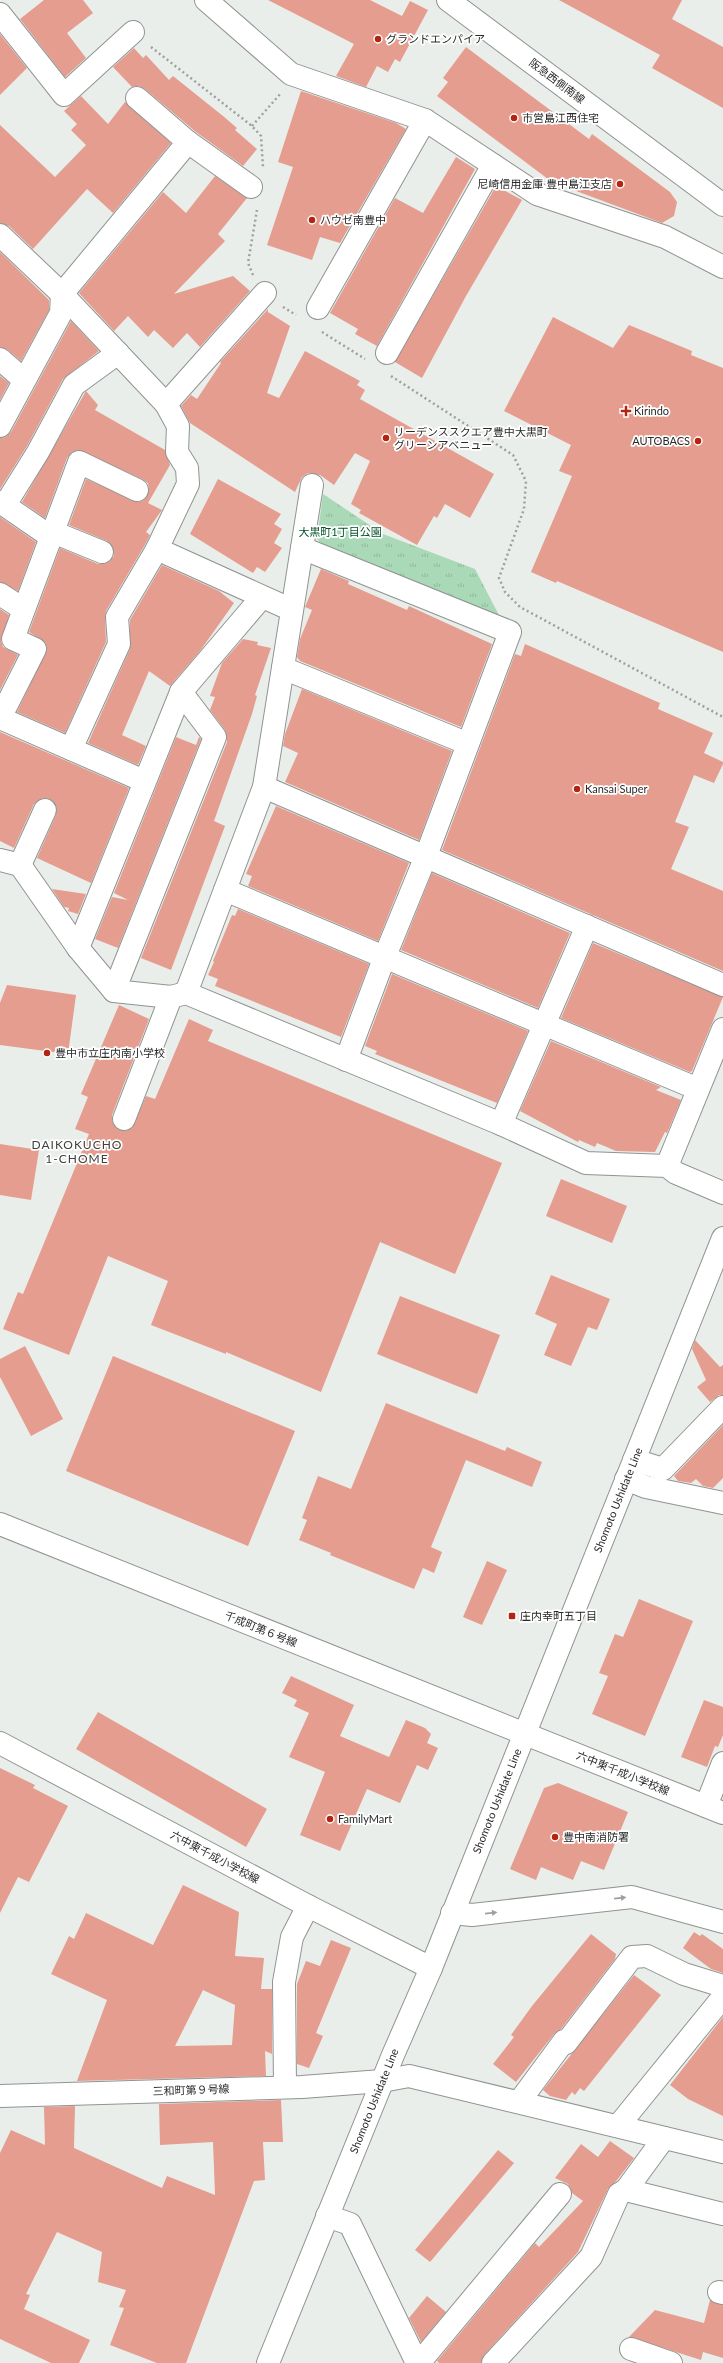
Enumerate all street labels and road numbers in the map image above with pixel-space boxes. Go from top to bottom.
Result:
street label: 阪急西側南線 [527,56,588,106]
street label: Shomoto Ushidate Line [591,1445,645,1554]
street label: 千成町第６号線 [223,1608,299,1649]
street label: Shomoto Ushidate Line [470,1746,524,1855]
street label: 六中東千成小学校線 [575,1748,672,1797]
street label: 六中東千成小学校線 [168,1828,262,1886]
street label: Shomoto Ushidate Line [347,2046,401,2155]
street label: 三和町第９号線 [152,2082,230,2097]

